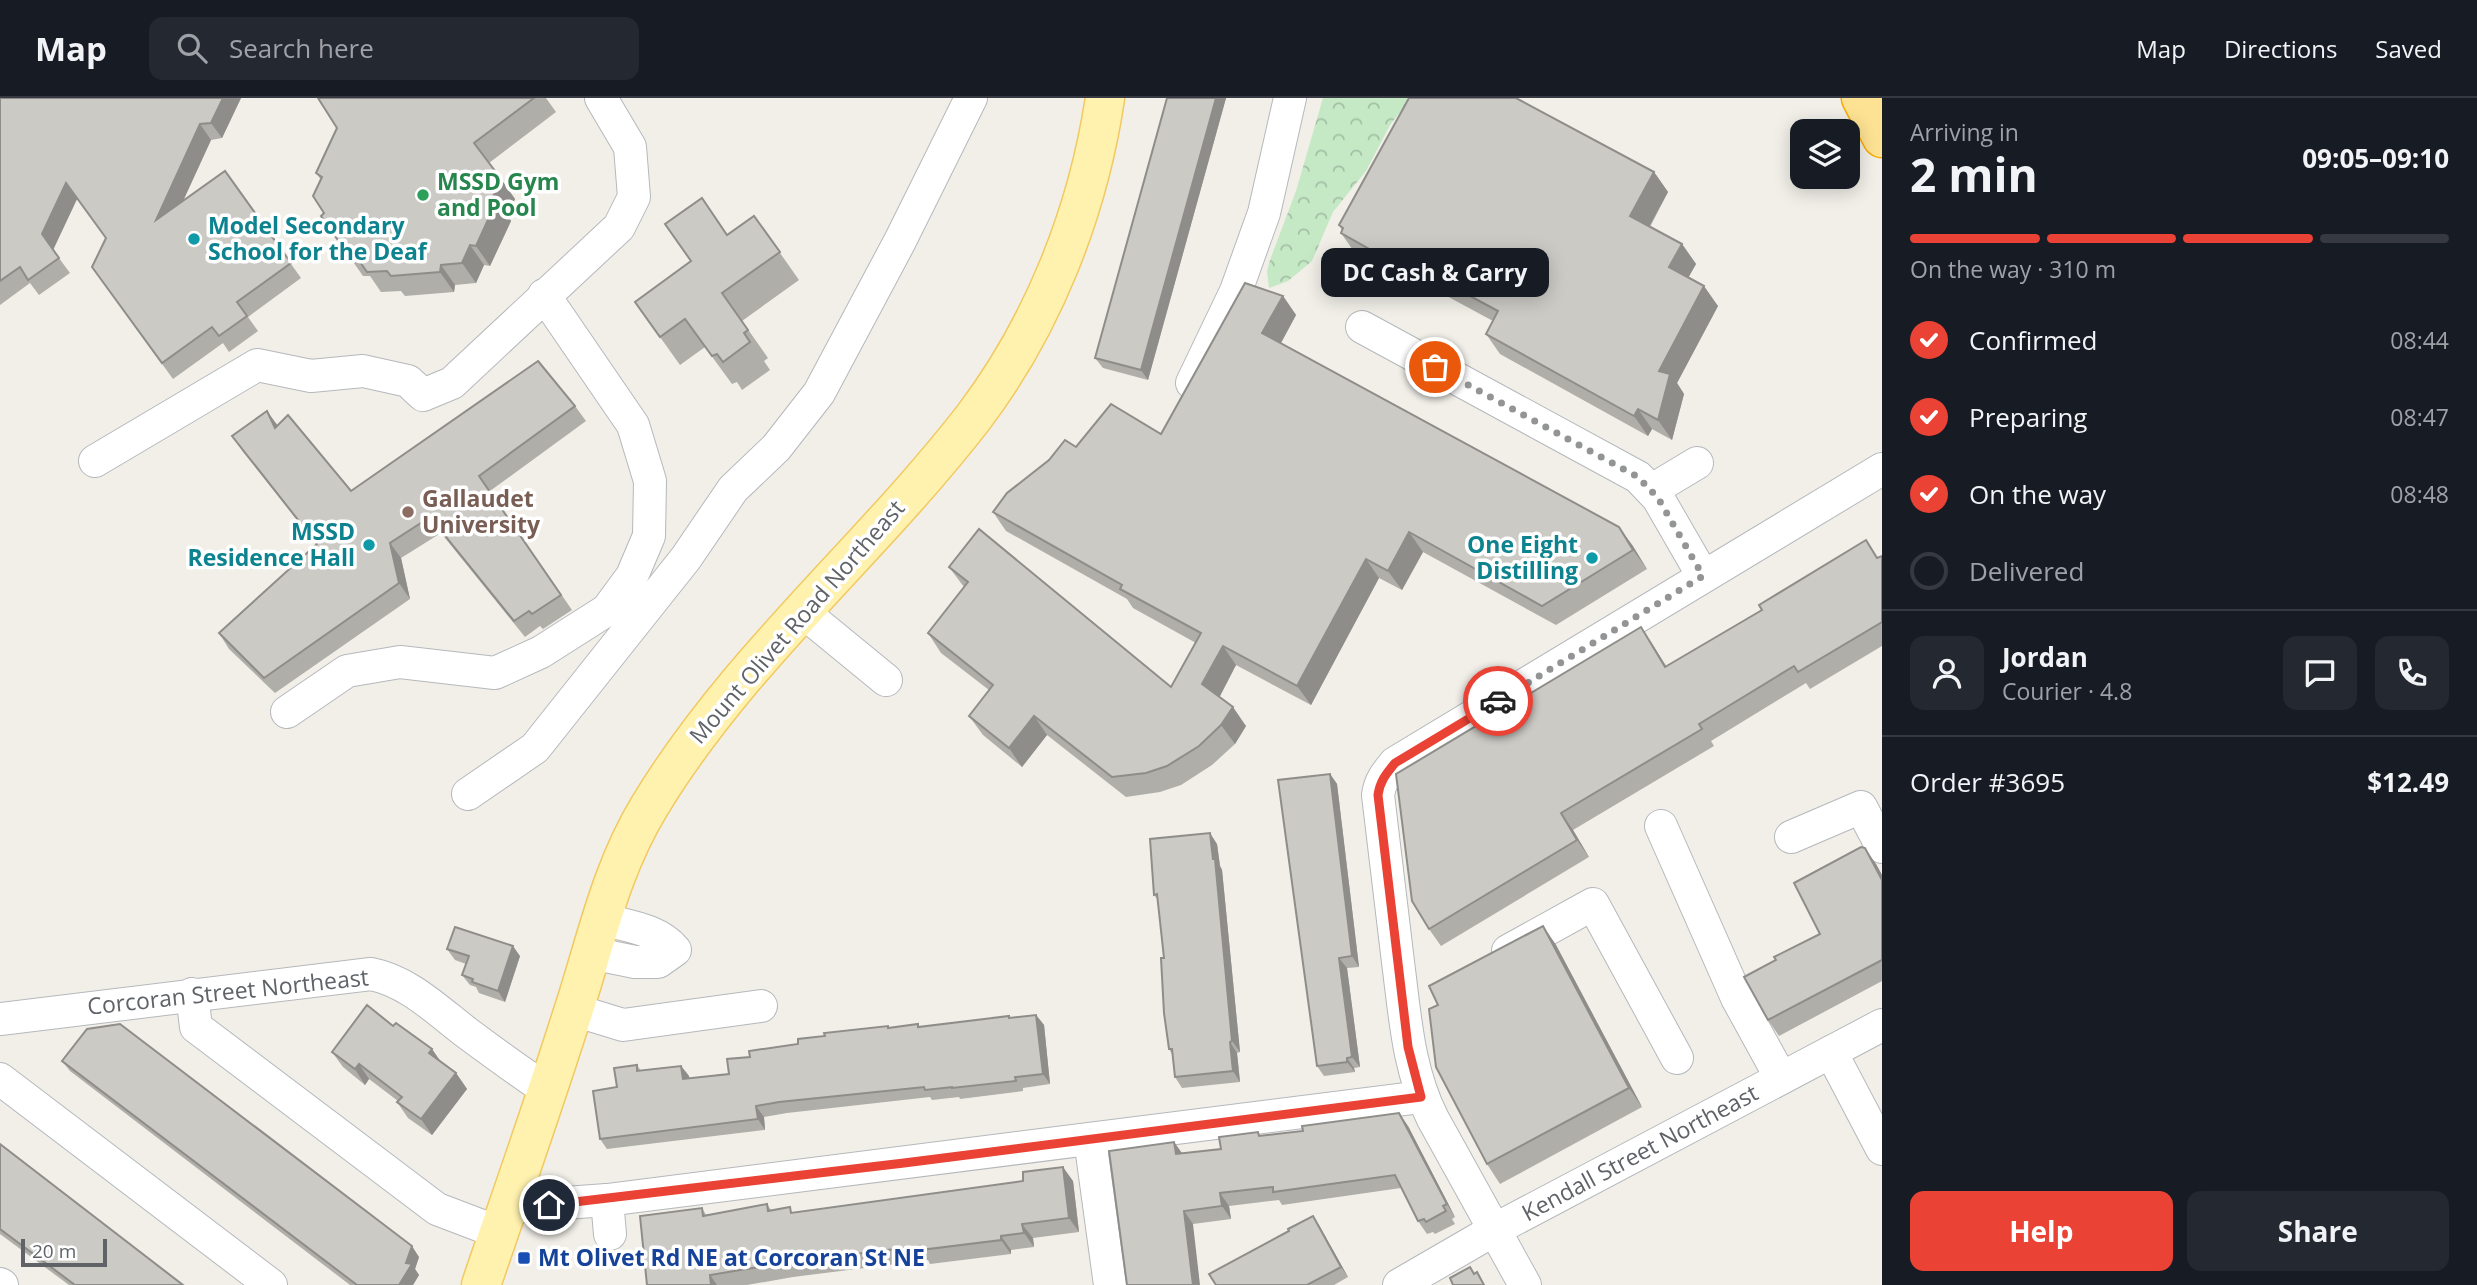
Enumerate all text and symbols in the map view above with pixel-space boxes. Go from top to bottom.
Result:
search box [149,17,639,80]
text: Map [35,26,107,71]
icon: search [173,29,211,67]
text: Search here [229,30,374,66]
text: Map [2136,32,2186,65]
text: Directions [2224,32,2337,65]
text: Saved [2375,32,2442,65]
text: Arriving in [1910,116,2019,148]
map controls [1790,119,1860,189]
button: layers [1790,119,1860,189]
text: 09:05–09:10 [2302,140,2449,176]
text: 2 min [1910,143,2038,205]
place label: MSSD Gym and Pool [437,165,559,223]
marker: MSSD Gym and Pool [415,187,431,203]
place label: Model Secondary School for the Deaf [208,209,428,267]
marker: Model Secondary School for the Deaf [186,231,202,247]
callout: DC Cash & Carry [1321,248,1549,297]
text: On the way · 310 m [1910,253,2116,285]
text: DC Cash & Carry [1343,256,1527,288]
icon: check [1910,321,1948,359]
text: Confirmed [1969,322,2097,358]
text: 08:44 [2390,324,2449,356]
pin [1405,337,1465,397]
icon: bag [1416,348,1454,386]
icon: check [1910,398,1948,436]
text: Preparing [1969,399,2087,435]
text: 08:47 [2390,401,2449,433]
icon: check [1910,475,1948,513]
text: On the way [1969,476,2106,512]
text: 08:48 [2390,478,2449,510]
place label: Gallaudet University [422,482,541,540]
street label: Mount Olivet Road Northeast [681,493,911,750]
marker: Gallaudet University [400,504,416,520]
place label: MSSD Residence Hall [188,515,355,573]
place label: One Eight Distilling [1467,528,1578,586]
marker: MSSD Residence Hall [361,537,377,553]
marker: One Eight Distilling [1584,550,1600,566]
text: Delivered [1969,553,2084,589]
button: person [1910,636,1984,710]
button: chat [2283,636,2357,710]
button: phone [2375,636,2449,710]
text: Jordan [2002,639,2088,675]
courier [1463,666,1533,736]
text: Courier · 4.8 [2002,675,2132,707]
icon: car [1479,682,1517,720]
text: Order #3695 [1910,764,2065,800]
text: $12.49 [2367,764,2449,800]
street label: Corcoran Street Northeast [86,960,370,1022]
street label: Kendall Street Northeast [1516,1076,1763,1228]
pin [519,1175,579,1235]
icon: home [530,1186,568,1224]
button: Help [1910,1191,2173,1271]
button: Share [2187,1191,2449,1271]
scale bar [21,1236,107,1268]
text: 20 m [32,1238,76,1264]
place label: Mt Olivet Rd NE at Corcoran St NE [538,1241,925,1273]
marker: Mt Olivet Rd NE at Corcoran St NE [516,1250,532,1266]

